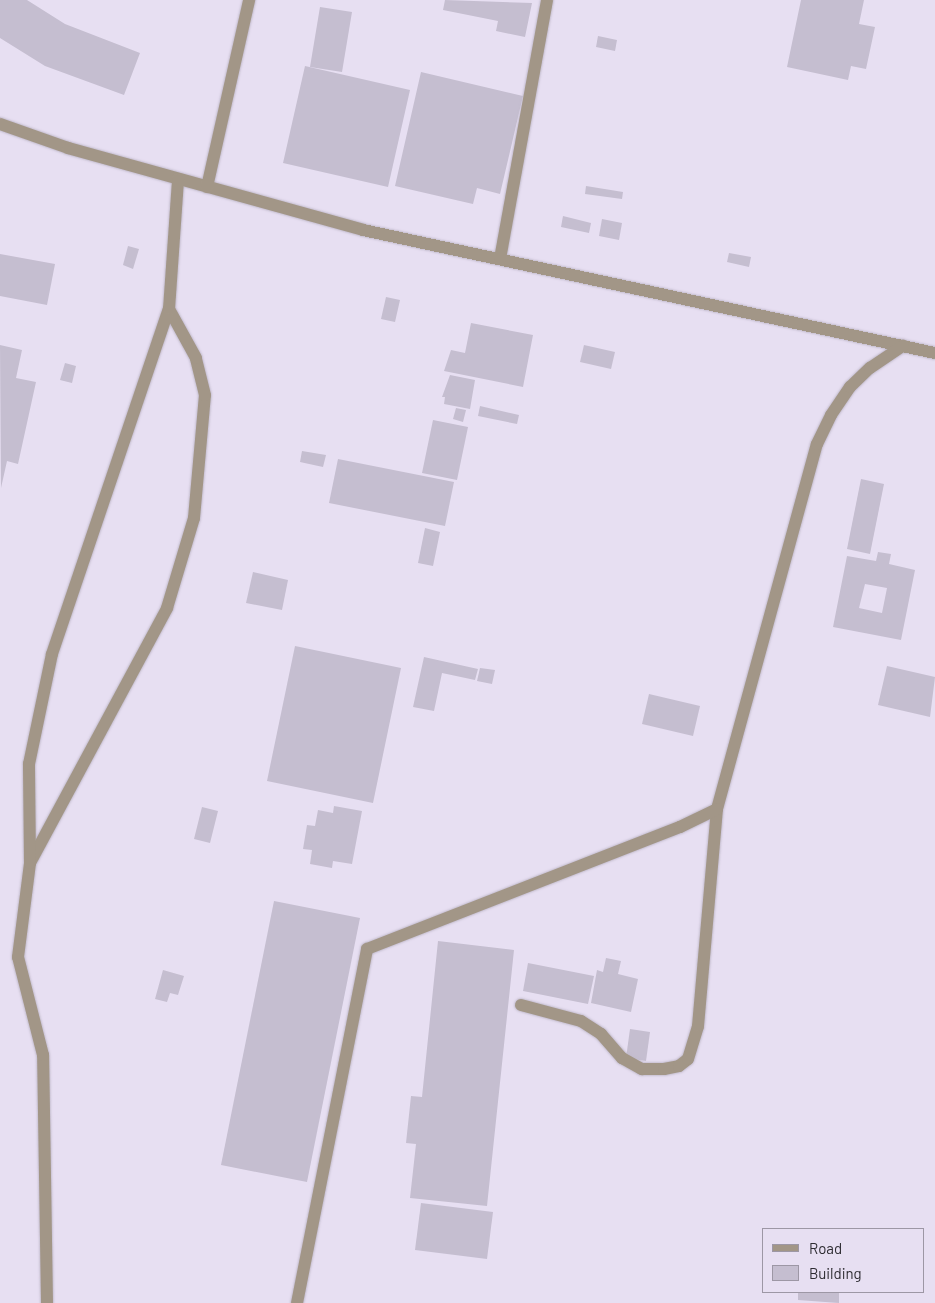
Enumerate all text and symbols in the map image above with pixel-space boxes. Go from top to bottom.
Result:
legend [762,1228,925,1293]
text: Road [809,1239,842,1257]
text: Building [809,1264,862,1282]

